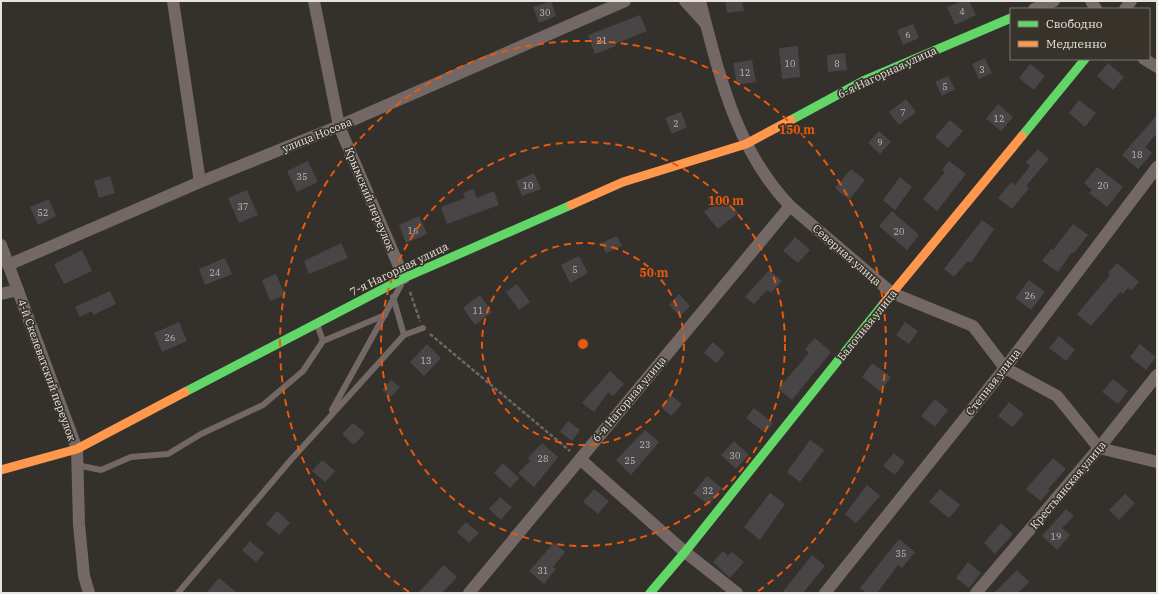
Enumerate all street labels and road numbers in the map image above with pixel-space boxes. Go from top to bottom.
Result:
street label: 6-я Нагорная улица [835,43,939,101]
street label: улица Носова [280,115,354,155]
street label: Крымский переулок [342,145,398,253]
street label: Северная улица [810,221,884,289]
street label: 7-я Нагорная улица [348,239,450,299]
street label: Балочная улица [834,287,900,363]
street label: 4-й Скелеватский переулок [15,297,79,443]
street label: Степная улица [963,346,1023,418]
street label: 6-я Нагорная улица [589,353,669,445]
street label: Крестьянская улица [1027,438,1109,532]

